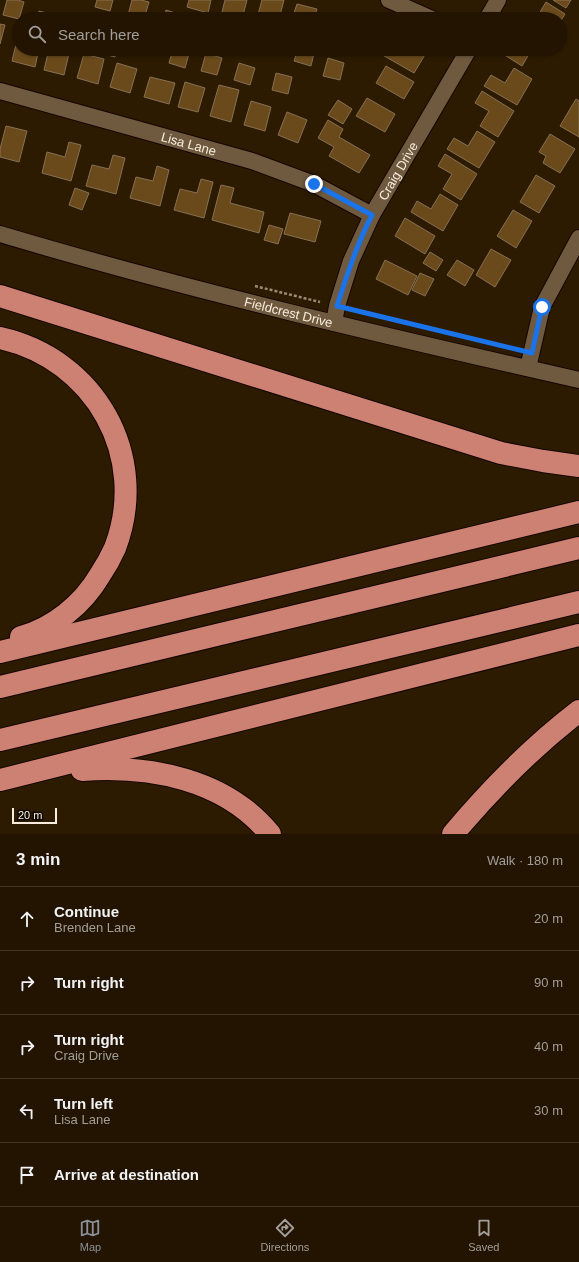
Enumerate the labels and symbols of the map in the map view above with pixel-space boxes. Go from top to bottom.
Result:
street label: Lisa Lane [160,129,218,158]
street label: Craig Drive [375,139,421,203]
route end [305,175,323,193]
street label: Fieldcrest Drive [243,294,334,330]
route start [533,298,551,316]
scale bar [12,806,57,825]

